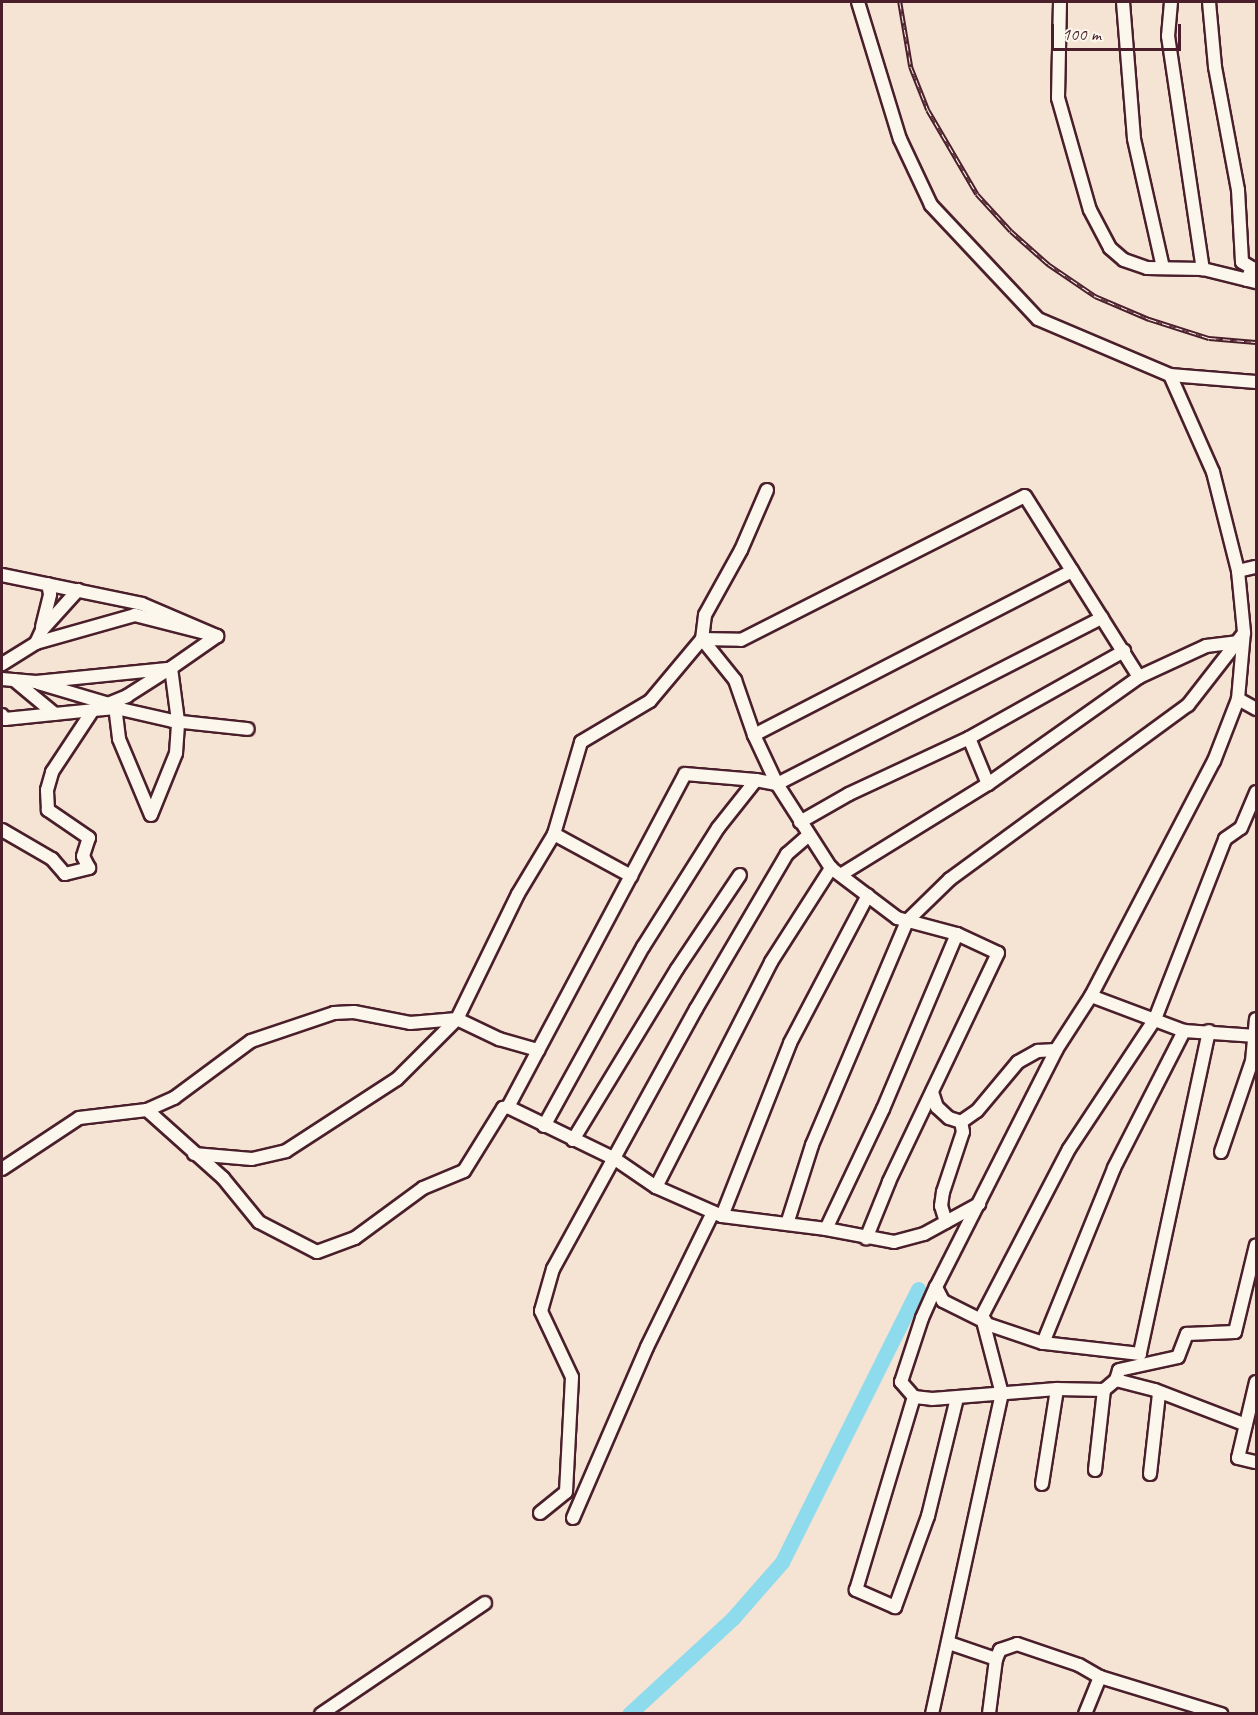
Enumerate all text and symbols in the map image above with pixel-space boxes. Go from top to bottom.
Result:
scale bar [1054,12,1184,50]
text: 100 m [1062,23,1101,45]

